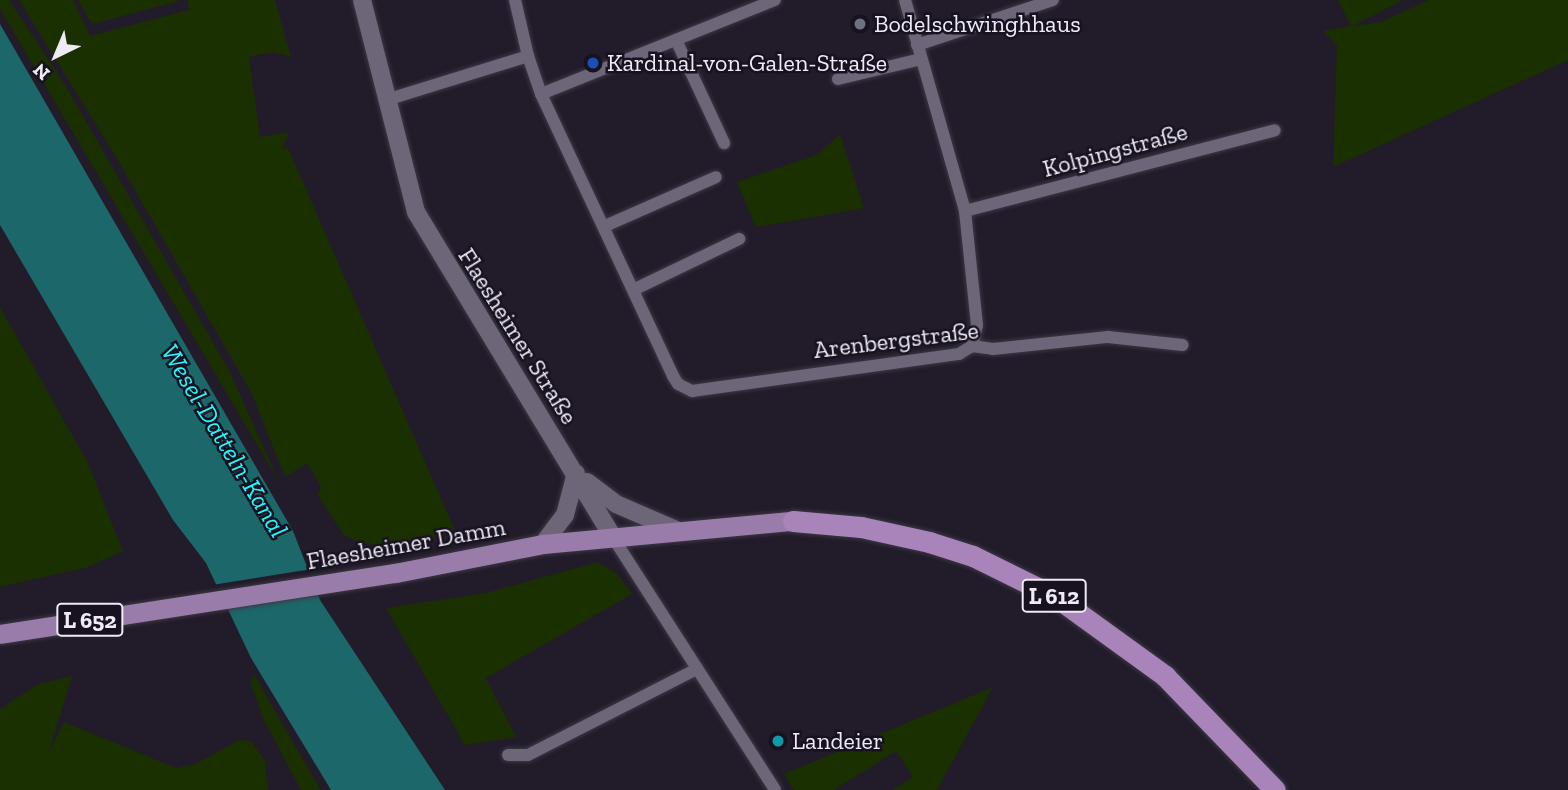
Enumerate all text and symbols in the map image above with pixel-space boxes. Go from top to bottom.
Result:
place label: Bodelschwinghhaus [874,10,1081,38]
marker: Bodelschwinghhaus [852,16,868,32]
north arrow [21,21,91,91]
place label: Kardinal-von-Galen-Straße [607,49,887,77]
marker: Kardinal-von-Galen-Straße [585,55,601,71]
text: N [28,58,54,85]
street label: Kolpingstraße [1040,117,1190,183]
street label: Flaesheimer Straße [452,243,584,429]
street label: Arenbergstraße [812,316,980,364]
water label: Wesel-Datteln-Kanal [154,339,294,543]
street label: Flaesheimer Damm [304,512,508,576]
road number: L 612 [1021,576,1087,616]
road number: L 652 [55,600,125,640]
place label: Landeier [792,727,883,755]
marker: Landeier [770,733,786,749]

